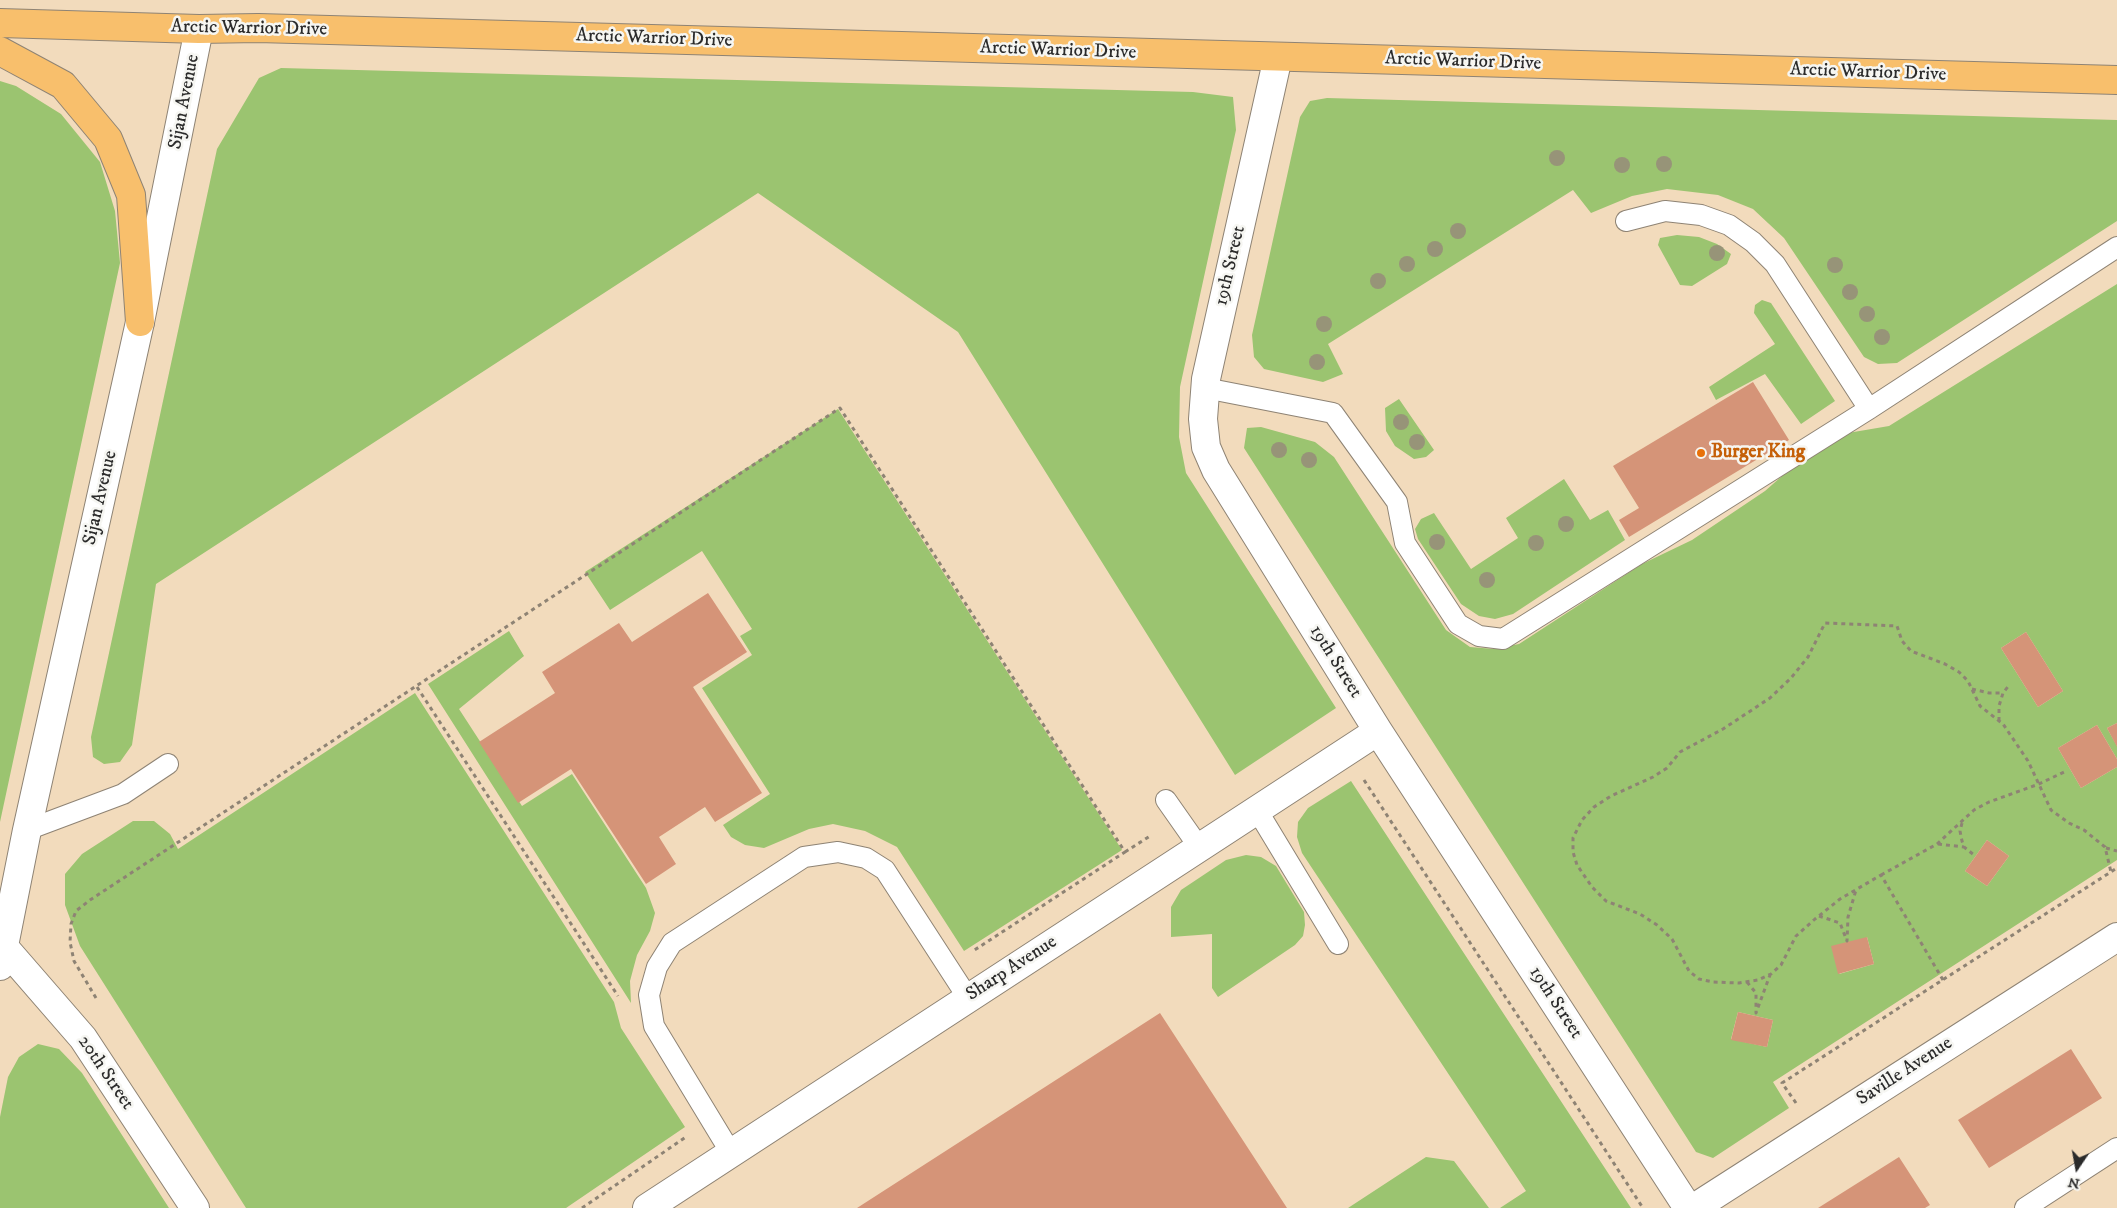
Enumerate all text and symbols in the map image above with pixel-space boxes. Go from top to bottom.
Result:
street label: Arctic Warrior Drive [171,16,327,42]
street label: Arctic Warrior Drive [575,25,733,53]
street label: Arctic Warrior Drive [979,37,1137,65]
street label: Arctic Warrior Drive [1384,48,1542,76]
street label: Sijan Avenue [165,53,205,151]
street label: Arctic Warrior Drive [1789,59,1947,87]
street label: 19th Street [1211,224,1251,308]
place label: Burger King [1711,442,1805,464]
marker: Burger King [1695,447,1707,459]
street label: Sijan Avenue [79,449,123,547]
street label: 19th Street [1304,621,1366,703]
street label: Sharp Avenue [962,931,1062,1007]
street label: 19th Street [1523,963,1587,1043]
street label: 20th Street [72,1032,138,1114]
street label: Saville Avenue [1853,1033,1957,1111]
north arrow [2052,1143,2102,1193]
text: N [2066,1173,2081,1193]

